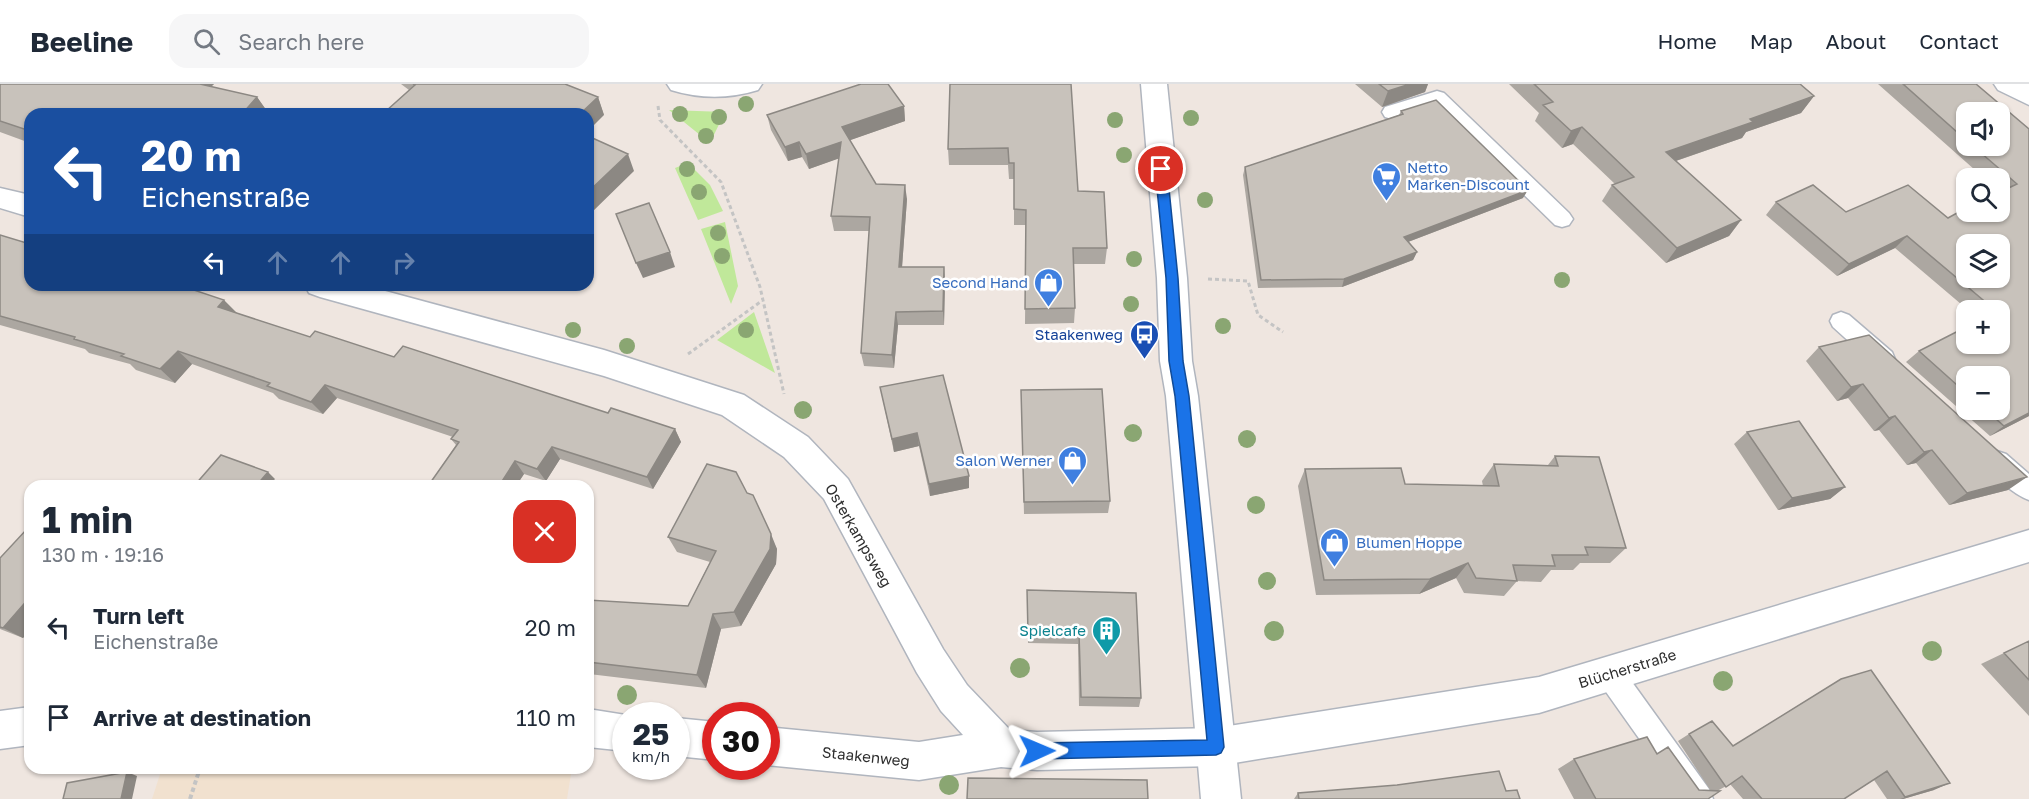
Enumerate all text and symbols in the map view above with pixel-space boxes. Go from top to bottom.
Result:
search box [169,14,589,68]
text: Beeline [30,25,133,58]
icon: search [190,25,223,58]
text: Search here [238,28,364,55]
text: Home [1657,28,1717,54]
text: Map [1750,28,1793,54]
text: About [1826,28,1886,54]
text: Contact [1919,28,1999,54]
map controls [1956,102,2010,420]
button: sound [1956,102,2010,156]
text: 20 m [141,130,241,180]
icon: left [42,132,120,210]
pin [1135,143,1186,194]
icon: arrive [1144,152,1177,185]
place label: Netto Marken-Discount [1407,158,1530,193]
supermarket icon: Netto Marken-Discount [1370,160,1402,202]
button: search [1956,168,2010,222]
text: Eichenstraße [141,181,310,213]
button: layers [1956,234,2010,288]
icon: left [198,246,231,279]
icon: ahead [261,246,294,279]
icon: ahead [324,246,357,279]
icon: right [387,246,420,279]
shop icon: Second Hand [1033,266,1065,308]
place label: Second Hand [932,273,1028,291]
button: + [1956,300,2010,354]
bus stop icon: Staakenweg [1128,318,1160,360]
place label: Staakenweg [1035,325,1123,343]
button: − [1956,366,2010,420]
shop icon: Salon Werner [1057,444,1089,486]
place label: Salon Werner [955,451,1052,469]
street label: Osterkampsweg [822,480,896,590]
text: 1 min [42,498,133,541]
button: close [513,500,576,563]
shop icon: Blumen Hoppe [1319,526,1351,568]
place label: Blumen Hoppe [1356,533,1463,551]
text: 130 m · 19:16 [42,542,164,566]
text: Turn left [93,602,184,629]
icon: left [42,611,75,644]
text: 20 m [525,614,576,641]
building icon: Spielcafe [1091,614,1123,656]
place label: Spielcafe [1019,621,1086,639]
text: Eichenstraße [93,629,218,653]
street label: Blücherstraße [1576,644,1678,691]
icon: arrive [42,701,75,734]
speed limit sign: 30 [702,702,780,780]
text: Arrive at destination [93,704,311,731]
text: 110 m [516,704,576,731]
text: 25 [633,716,669,752]
position arrow [1005,719,1069,783]
street label: Staakenweg [821,742,911,770]
text: km/h [632,747,670,765]

